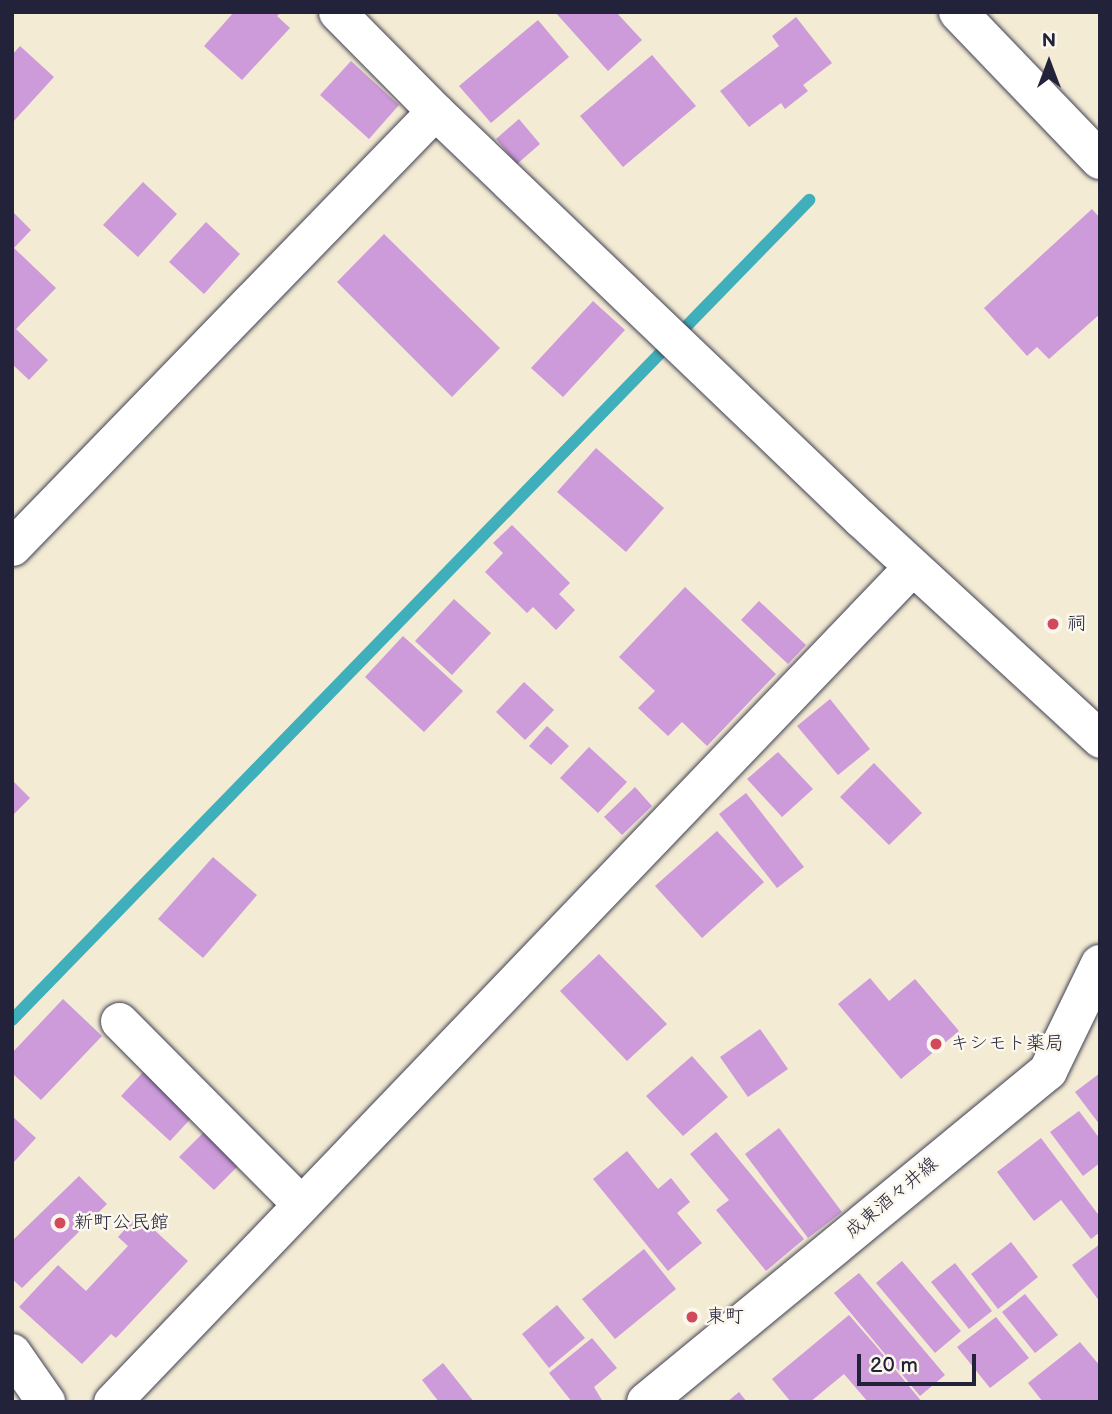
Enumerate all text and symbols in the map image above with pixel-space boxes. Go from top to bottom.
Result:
north arrow [1014,28,1084,98]
text: N [1042,30,1056,53]
place label: 祠 [1067,613,1086,635]
marker: 祠 [1045,616,1061,632]
place label: キシモト薬局 [950,1033,1064,1055]
marker: キシモト薬局 [928,1036,944,1052]
street label: 成東酒々井線 [841,1153,943,1243]
place label: 新町公民館 [74,1212,169,1234]
marker: 新町公民館 [52,1215,68,1231]
place label: 東町 [706,1306,744,1328]
marker: 東町 [684,1309,700,1325]
scale bar [860,1340,979,1384]
text: 20 m [870,1353,918,1378]

